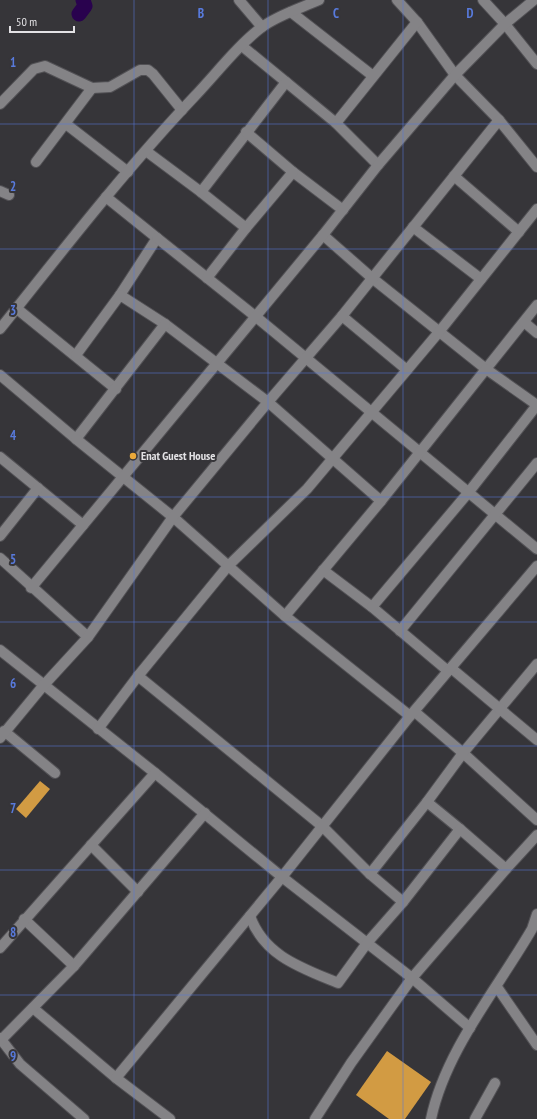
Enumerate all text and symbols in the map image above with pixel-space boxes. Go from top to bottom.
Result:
text: B [198,5,204,22]
text: C [333,5,339,22]
text: D [467,5,474,22]
scale bar [10,8,74,34]
text: 50 m [16,14,37,29]
text: 1 [10,54,16,71]
text: 2 [10,178,16,195]
text: 3 [10,302,16,319]
text: 4 [10,427,17,444]
place label: Enat Guest House [141,448,215,463]
marker: Enat Guest House [128,451,138,461]
text: 5 [10,551,16,568]
text: 6 [10,675,16,692]
text: 7 [10,800,16,817]
text: 8 [10,924,16,941]
text: 9 [10,1048,16,1065]

